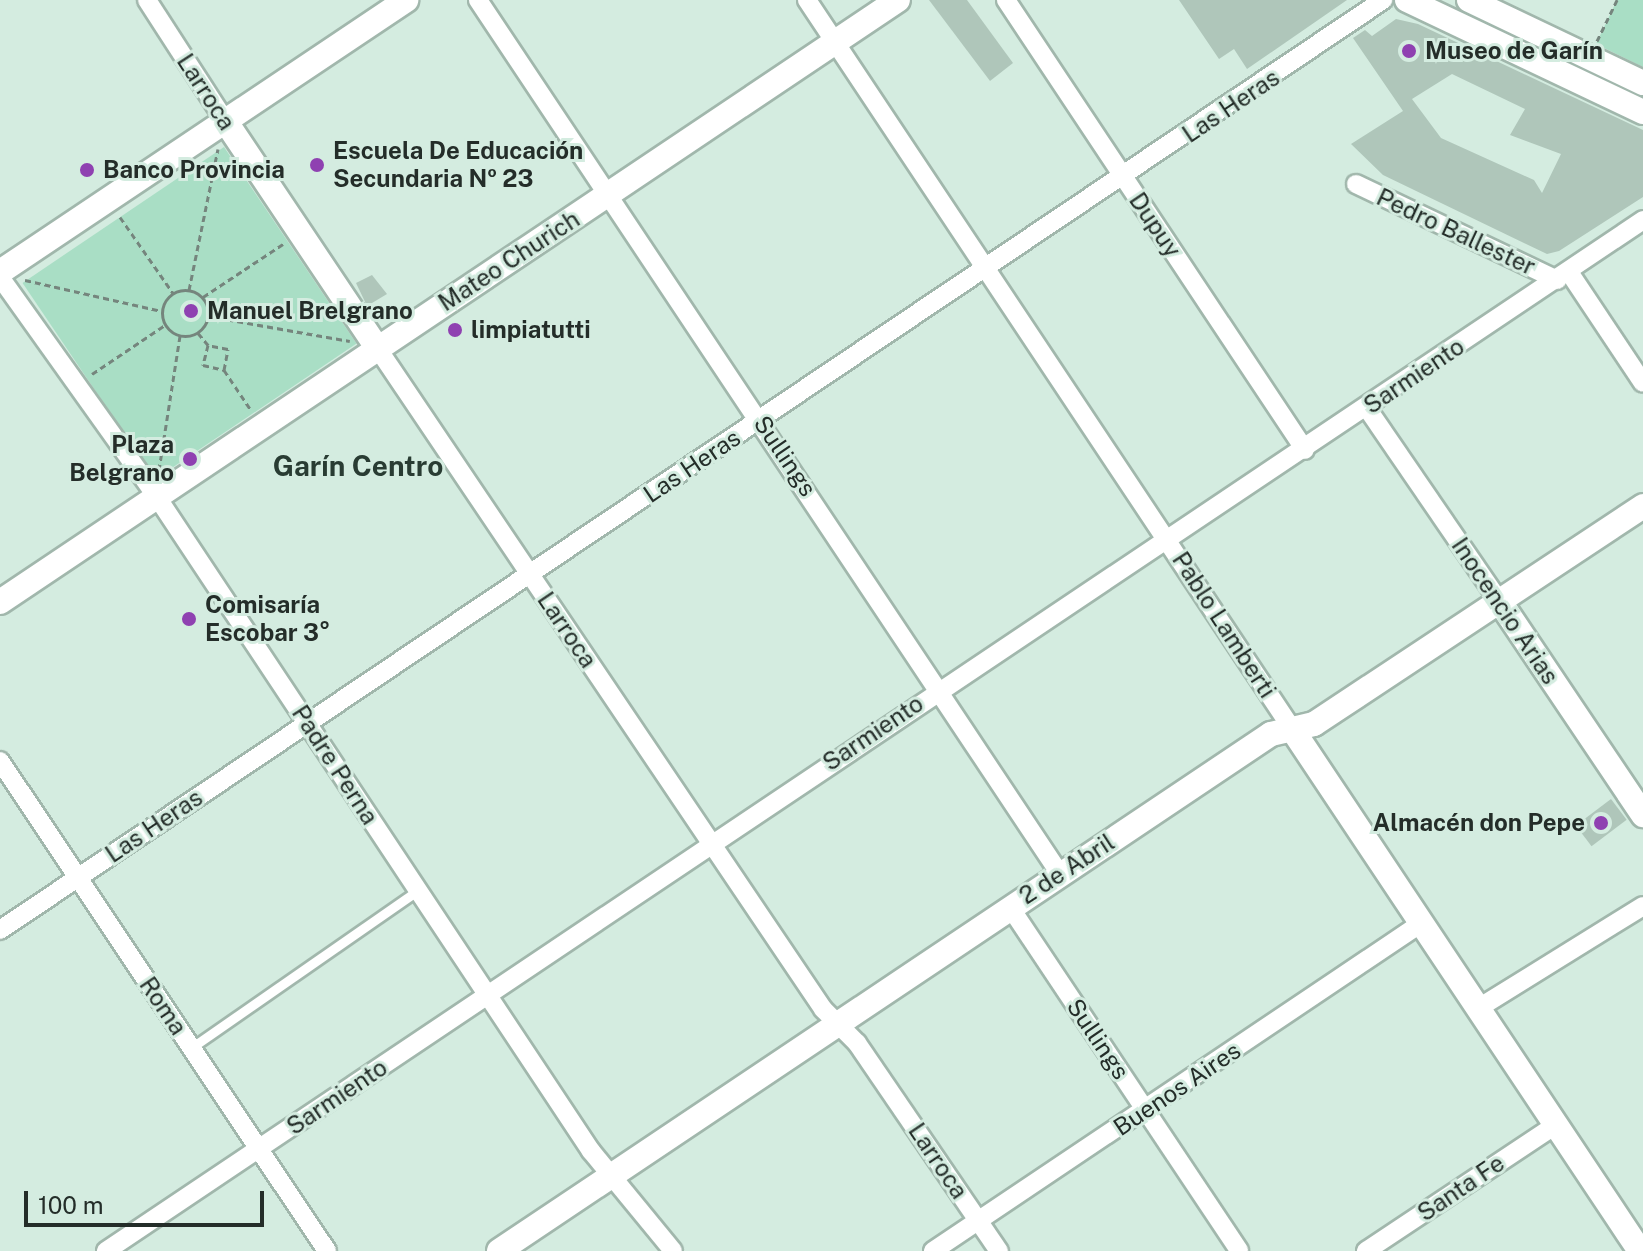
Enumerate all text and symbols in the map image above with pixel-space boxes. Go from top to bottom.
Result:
place label: Museo de Garín [1425,37,1603,65]
marker: Museo de Garín [1400,42,1418,60]
street label: Larroca [171,48,241,136]
street label: Las Heras [1177,63,1285,149]
place label: Escuela De Educación Secundaria Nº 23 [333,137,583,193]
place label: Banco Provincia [103,156,285,184]
marker: Escuela De Educación Secundaria Nº 23 [308,156,326,174]
marker: Banco Provincia [78,161,96,179]
street label: Pedro Ballester [1372,183,1540,281]
street label: Dupuy [1123,187,1187,263]
street label: Mateo Churich [433,205,585,317]
place label: Manuel Brelgrano [207,297,413,325]
marker: Manuel Brelgrano [182,302,200,320]
place label: limpiatutti [471,316,591,344]
marker: limpiatutti [446,321,464,339]
street label: Sarmiento [1358,332,1470,420]
street label: Sullings [748,410,822,502]
street label: Las Heras [638,423,746,509]
place label: Plaza Belgrano [69,431,174,487]
district label: Garín Centro [273,449,443,483]
marker: Plaza Belgrano [181,450,199,468]
street label: Inocencio Arias [1445,532,1565,690]
street label: Pablo Lamberti [1166,547,1282,703]
street label: Larroca [531,587,603,673]
place label: Comisaría Escobar 3° [205,591,330,647]
marker: Comisaría Escobar 3° [180,610,198,628]
street label: Sarmiento [817,689,929,777]
street label: Padre Perna [286,700,384,830]
street label: Las Heras [100,783,208,869]
place label: Almacén don Pepe [1373,809,1585,837]
marker: Almacén don Pepe [1592,814,1610,832]
street label: 2 de Abril [1014,828,1120,910]
street label: Roma [133,972,193,1040]
street label: Sullings [1061,993,1135,1085]
street label: Buenos Aires [1108,1036,1246,1142]
street label: Sarmiento [281,1053,393,1141]
street label: Larroca [902,1118,974,1204]
street label: Santa Fe [1412,1149,1510,1227]
scale bar [28,1175,268,1225]
text: 100 m [38,1191,104,1219]

